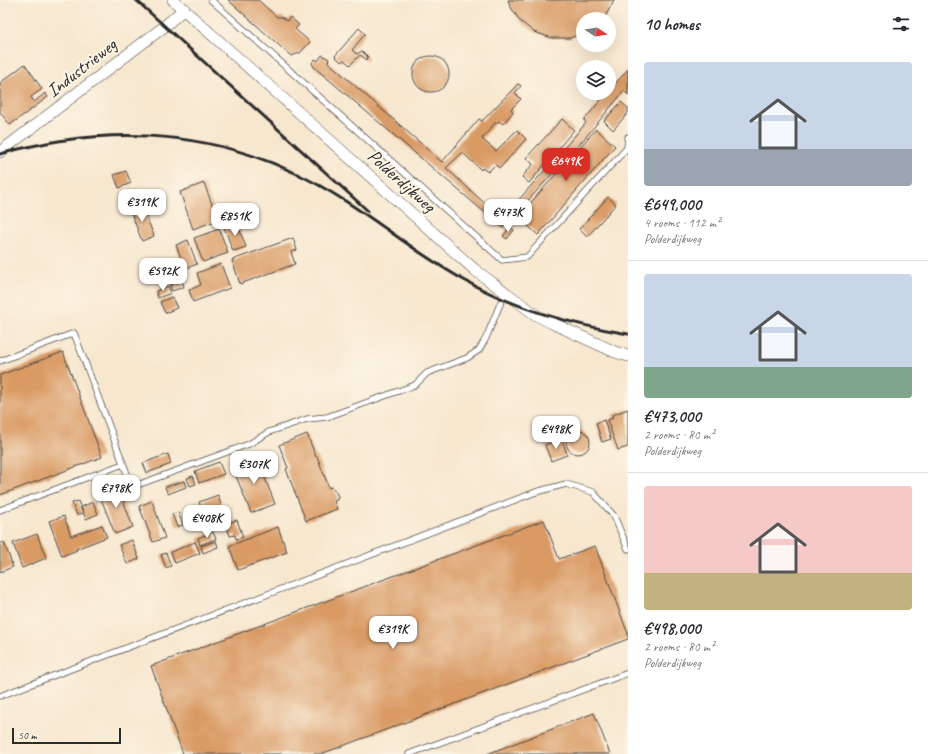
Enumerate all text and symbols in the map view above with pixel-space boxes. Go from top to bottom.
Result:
north arrow [576,12,616,52]
map controls [576,12,616,100]
icon: filters [890,13,912,35]
text: 10 homes [644,14,700,35]
street label: Industrieweg [42,32,123,103]
button: layers [576,60,616,100]
icon: home [742,88,814,160]
street label: Polderdijkweg [362,144,441,218]
pin: €649K [538,148,594,182]
text: €649K [551,153,581,169]
pin: €319K [114,189,170,223]
text: €319K [127,194,157,210]
text: €649,000 [644,194,701,215]
pin: €473K [480,199,536,233]
pin: €851K [207,203,263,237]
text: €473K [493,204,523,220]
text: €851K [220,208,250,224]
text: 4 rooms · 112 m² [644,215,720,231]
text: Polderdijkweg [644,231,701,247]
pin: €592K [135,258,191,292]
text: €592K [148,263,178,279]
icon: home [742,300,814,372]
text: €473,000 [644,406,701,427]
pin: €498K [528,416,584,450]
text: €498K [541,421,571,437]
text: 2 rooms · 80 m² [644,427,714,443]
text: Polderdijkweg [644,443,701,459]
pin: €307K [226,451,282,485]
text: €307K [239,456,269,472]
pin: €798K [88,475,144,509]
text: €798K [101,480,131,496]
pin: €408K [179,505,235,539]
text: €408K [192,510,222,526]
icon: home [742,512,814,584]
pin: €319K [365,616,421,650]
text: €498,000 [644,618,701,639]
text: €319K [378,621,408,637]
text: 2 rooms · 80 m² [644,639,714,655]
text: Polderdijkweg [644,655,701,671]
scale bar [12,726,121,745]
text: 50 m [18,728,37,742]

